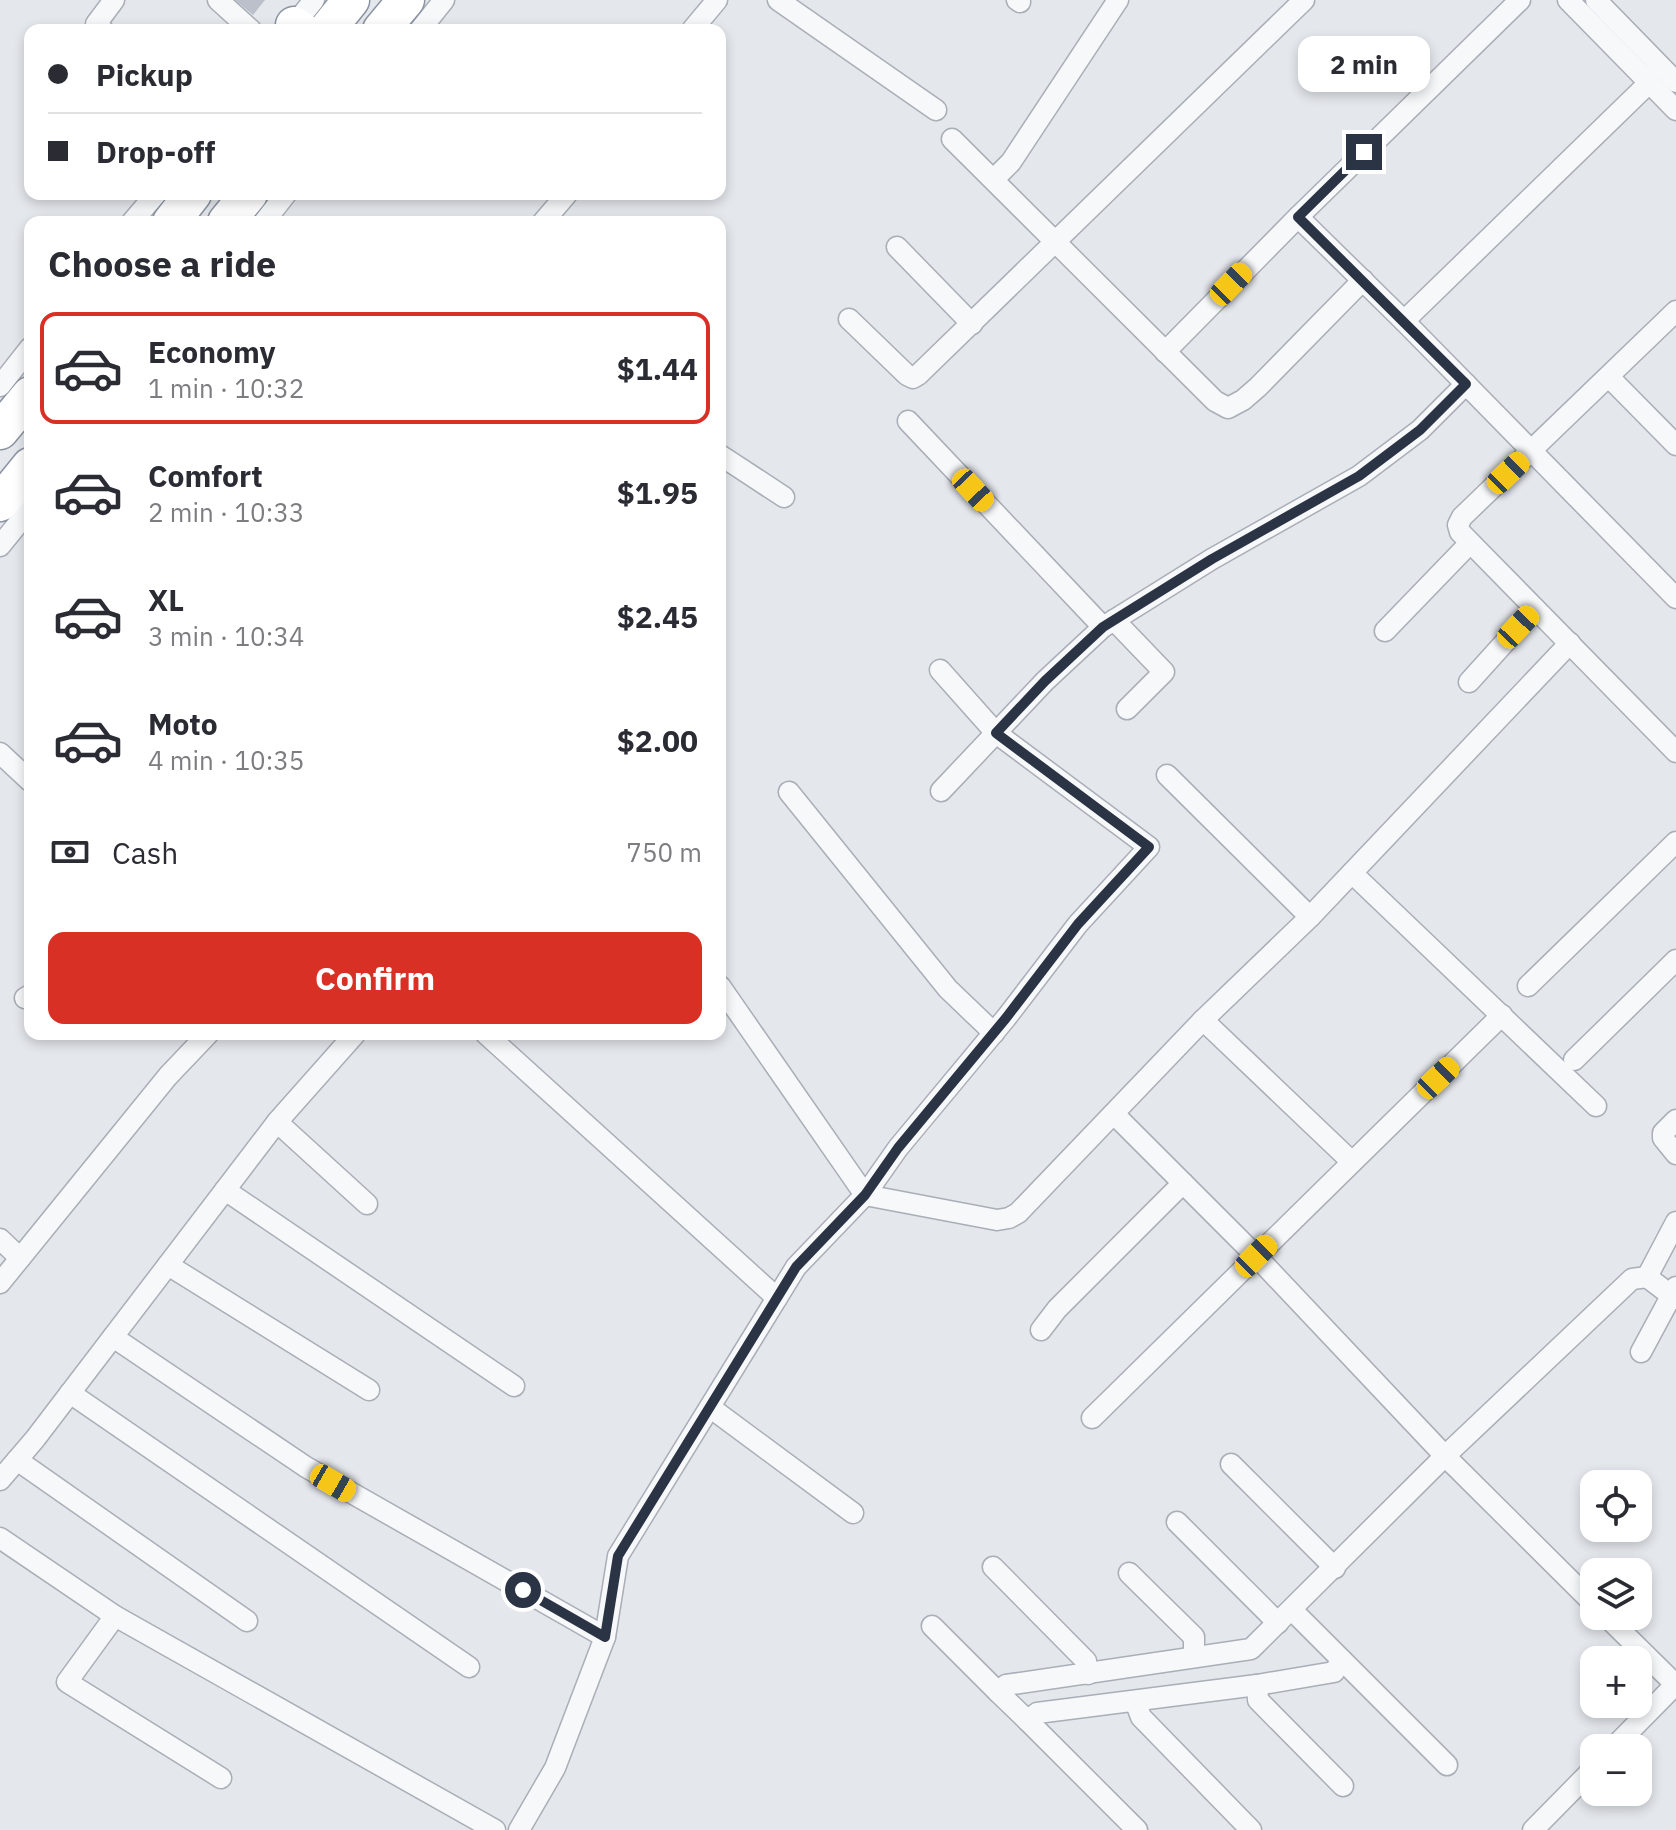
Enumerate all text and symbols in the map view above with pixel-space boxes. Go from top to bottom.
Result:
callout: 2 min [1298,36,1430,92]
text: 2 min [1330,47,1398,81]
text: Pickup [96,55,193,94]
text: Drop-off [96,132,215,171]
route end [1346,134,1382,170]
text: Choose a ride [48,240,276,287]
car [1206,258,1256,310]
icon: car [52,332,124,404]
text: Economy [148,332,276,371]
text: $1.44 [617,349,698,388]
text: 1 min · 10:32 [148,371,304,405]
car [1482,448,1534,498]
icon: car [52,456,124,528]
text: Comfort [148,456,263,495]
car [948,464,998,516]
text: $1.95 [617,473,698,512]
text: 2 min · 10:33 [148,495,304,529]
icon: car [52,580,124,652]
text: XL [148,580,184,619]
text: $2.45 [617,597,698,636]
car [1493,601,1543,653]
text: 3 min · 10:34 [148,619,304,653]
icon: car [52,704,124,776]
text: Moto [148,704,218,743]
text: $2.00 [617,721,698,760]
text: 4 min · 10:35 [148,743,304,777]
icon: cash [48,830,92,874]
text: Cash [112,833,178,872]
text: 750 m [626,835,702,869]
button: Confirm [48,932,702,1024]
car [1412,1053,1464,1103]
car [1231,1231,1281,1281]
car [306,1461,360,1505]
map controls [1580,1470,1652,1806]
button: locate [1580,1470,1652,1542]
button: layers [1580,1558,1652,1630]
route start [505,1572,541,1608]
button: + [1580,1646,1652,1718]
button: − [1580,1734,1652,1806]

